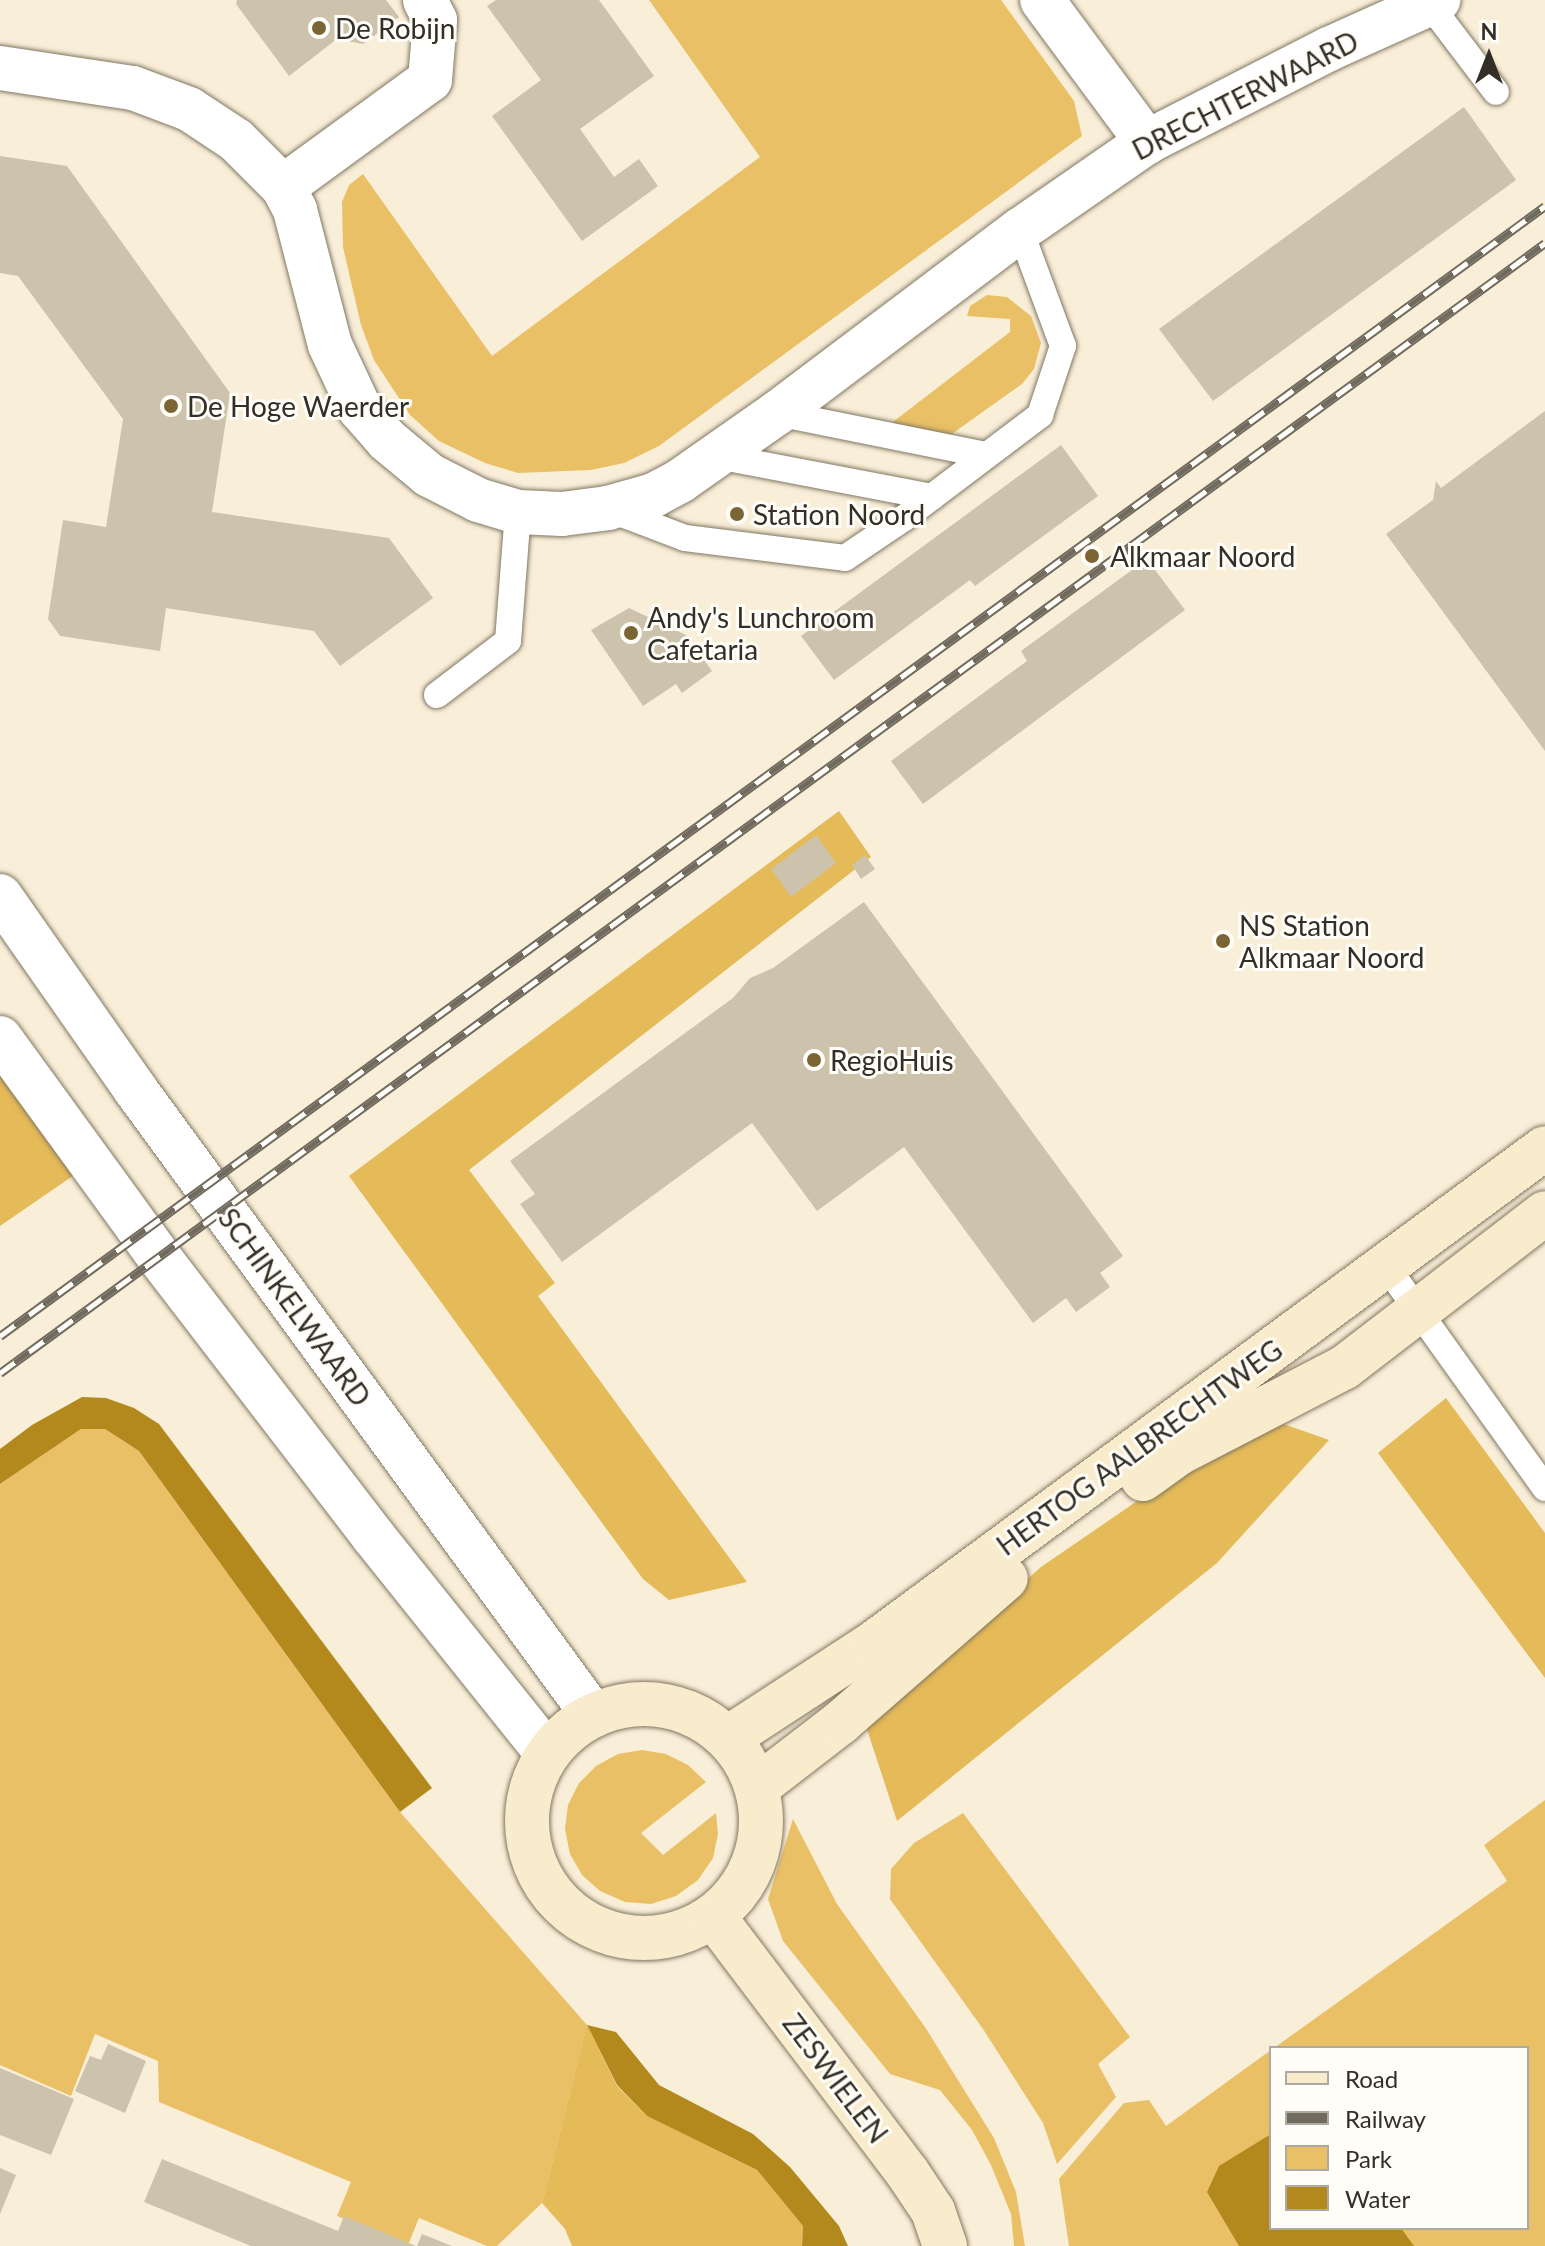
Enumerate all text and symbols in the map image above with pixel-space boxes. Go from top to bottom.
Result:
place label: De Robijn [335,11,455,45]
north arrow [1449,16,1529,96]
text: N [1481,18,1497,45]
marker: De Robijn [310,19,328,37]
street label: DRECHTERWAARD [1126,23,1364,167]
place label: De Hoge Waerder [187,389,410,423]
marker: De Hoge Waerder [162,397,180,415]
place label: Station Noord [753,497,925,531]
marker: Station Noord [728,505,746,523]
place label: Alkmaar Noord [1110,539,1296,573]
marker: Alkmaar Noord [1081,545,1103,567]
place label: Andy's Lunchroom Cafetaria [647,600,875,666]
marker: Andy's Lunchroom Cafetaria [622,624,640,642]
place label: NS Station Alkmaar Noord [1239,908,1425,974]
marker: NS Station Alkmaar Noord [1214,932,1232,950]
place label: RegioHuis [830,1043,954,1077]
marker: RegioHuis [805,1051,823,1069]
street label: SCHINKELWAARD [212,1202,378,1412]
street label: HERTOG AALBRECHTWEG [989,1332,1289,1562]
street label: ZESWIELEN [777,2007,895,2149]
legend [1269,2046,1529,2230]
text: Road [1345,2064,1398,2093]
text: Railway [1345,2104,1426,2133]
text: Park [1345,2144,1392,2173]
text: Water [1345,2184,1410,2213]

